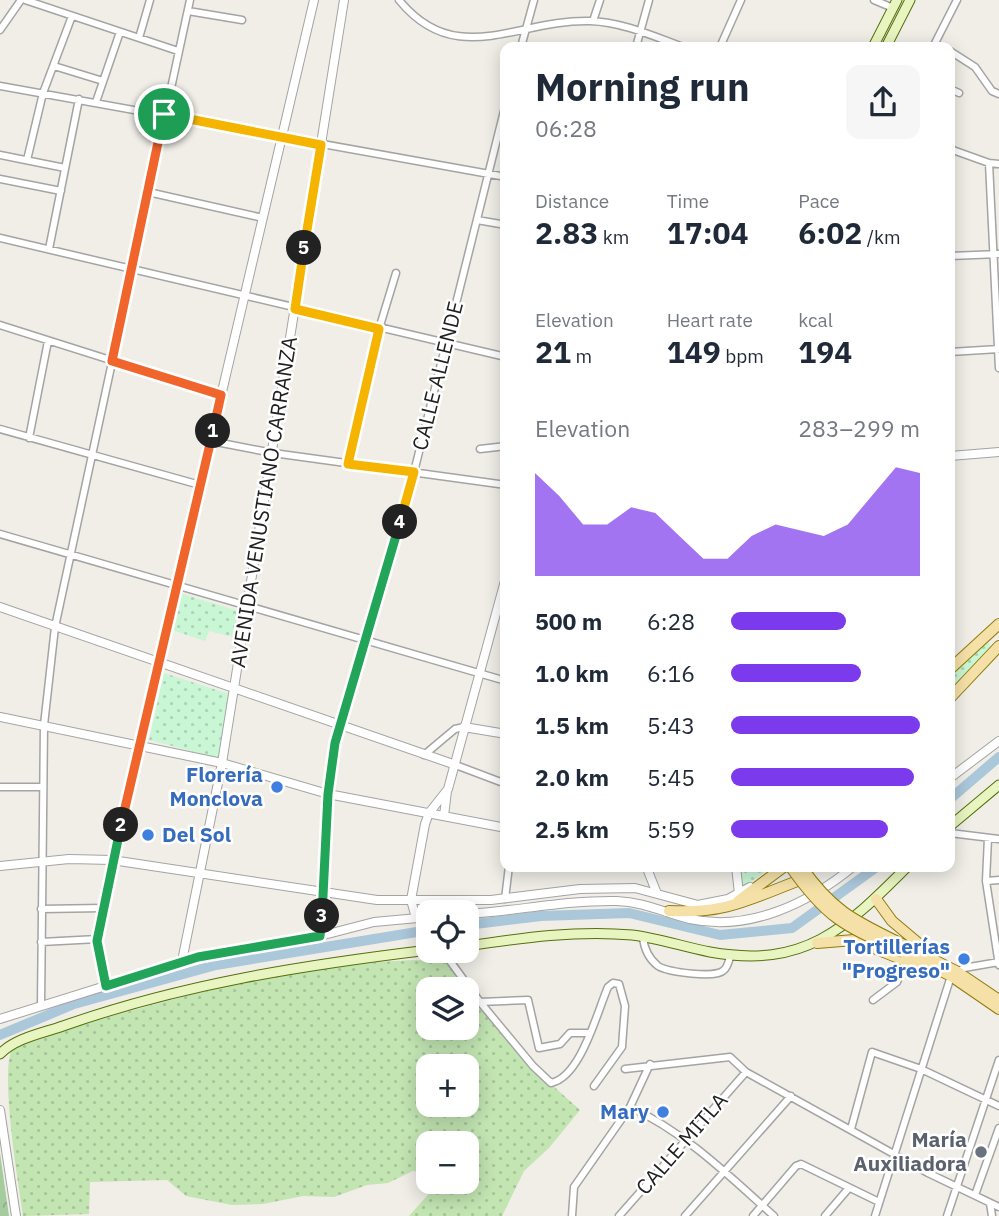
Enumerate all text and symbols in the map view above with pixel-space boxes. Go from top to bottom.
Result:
text: Morning run [535,62,750,111]
button: share [846,65,920,139]
pin [134,84,194,144]
icon: arrive [145,95,183,133]
text: 06:28 [535,113,597,143]
text: Distance [535,189,609,213]
text: Time [667,189,709,213]
text: Pace [798,189,840,213]
text: 2.83 [535,213,598,252]
text: 17:04 [667,213,749,252]
text: 6:02 [798,213,862,252]
text: km [598,225,629,249]
text: /km [862,225,901,249]
pin: 5 [286,230,322,266]
text: 5 [298,235,309,259]
street label: CALLE ALLENDE [405,298,469,453]
text: Elevation [535,308,614,332]
text: Heart rate [667,308,753,332]
text: kcal [798,308,833,332]
text: 21 [535,332,571,371]
text: 149 [667,332,721,371]
text: 194 [798,332,852,371]
street label: AVENIDA VENUSTIANO CARRANZA [223,334,303,669]
text: m [571,344,592,368]
text: bpm [721,344,764,368]
text: Elevation [535,413,630,443]
text: 283–299 m [798,413,920,443]
pin: 1 [196,414,230,448]
text: 1 [207,418,218,442]
pin: 4 [382,504,418,540]
text: 4 [394,509,405,533]
text: 500 m [535,606,602,636]
text: 6:28 [647,606,695,636]
text: 1.0 km [535,658,609,688]
text: 6:16 [647,658,695,688]
text: 1.5 km [535,710,609,740]
text: 5:43 [647,710,695,740]
place label: Florería Monclova [169,760,263,812]
text: 2.0 km [535,762,609,792]
text: 5:45 [647,762,695,792]
marker: Florería Monclova [269,779,285,795]
pin: 2 [104,808,138,842]
text: 2 [115,812,126,836]
text: 2.5 km [535,814,609,844]
text: 5:59 [647,814,695,844]
place label: Del Sol [162,820,231,848]
marker: Del Sol [140,827,156,843]
pin: 3 [304,898,340,934]
map controls [416,900,479,1194]
button: locate [416,900,479,963]
text: 3 [316,903,327,927]
place label: Tortillerías "Progreso" [842,932,950,984]
marker: Tortillerías "Progreso" [956,951,972,967]
button: layers [416,977,479,1040]
button: + [416,1054,479,1117]
street label: CALLE MITLA [629,1086,733,1200]
place label: Mary [600,1097,650,1125]
marker: Mary [655,1104,671,1120]
place label: María Auxiliadora [853,1125,967,1177]
button: − [416,1131,479,1194]
marker: María Auxiliadora [973,1144,989,1160]

